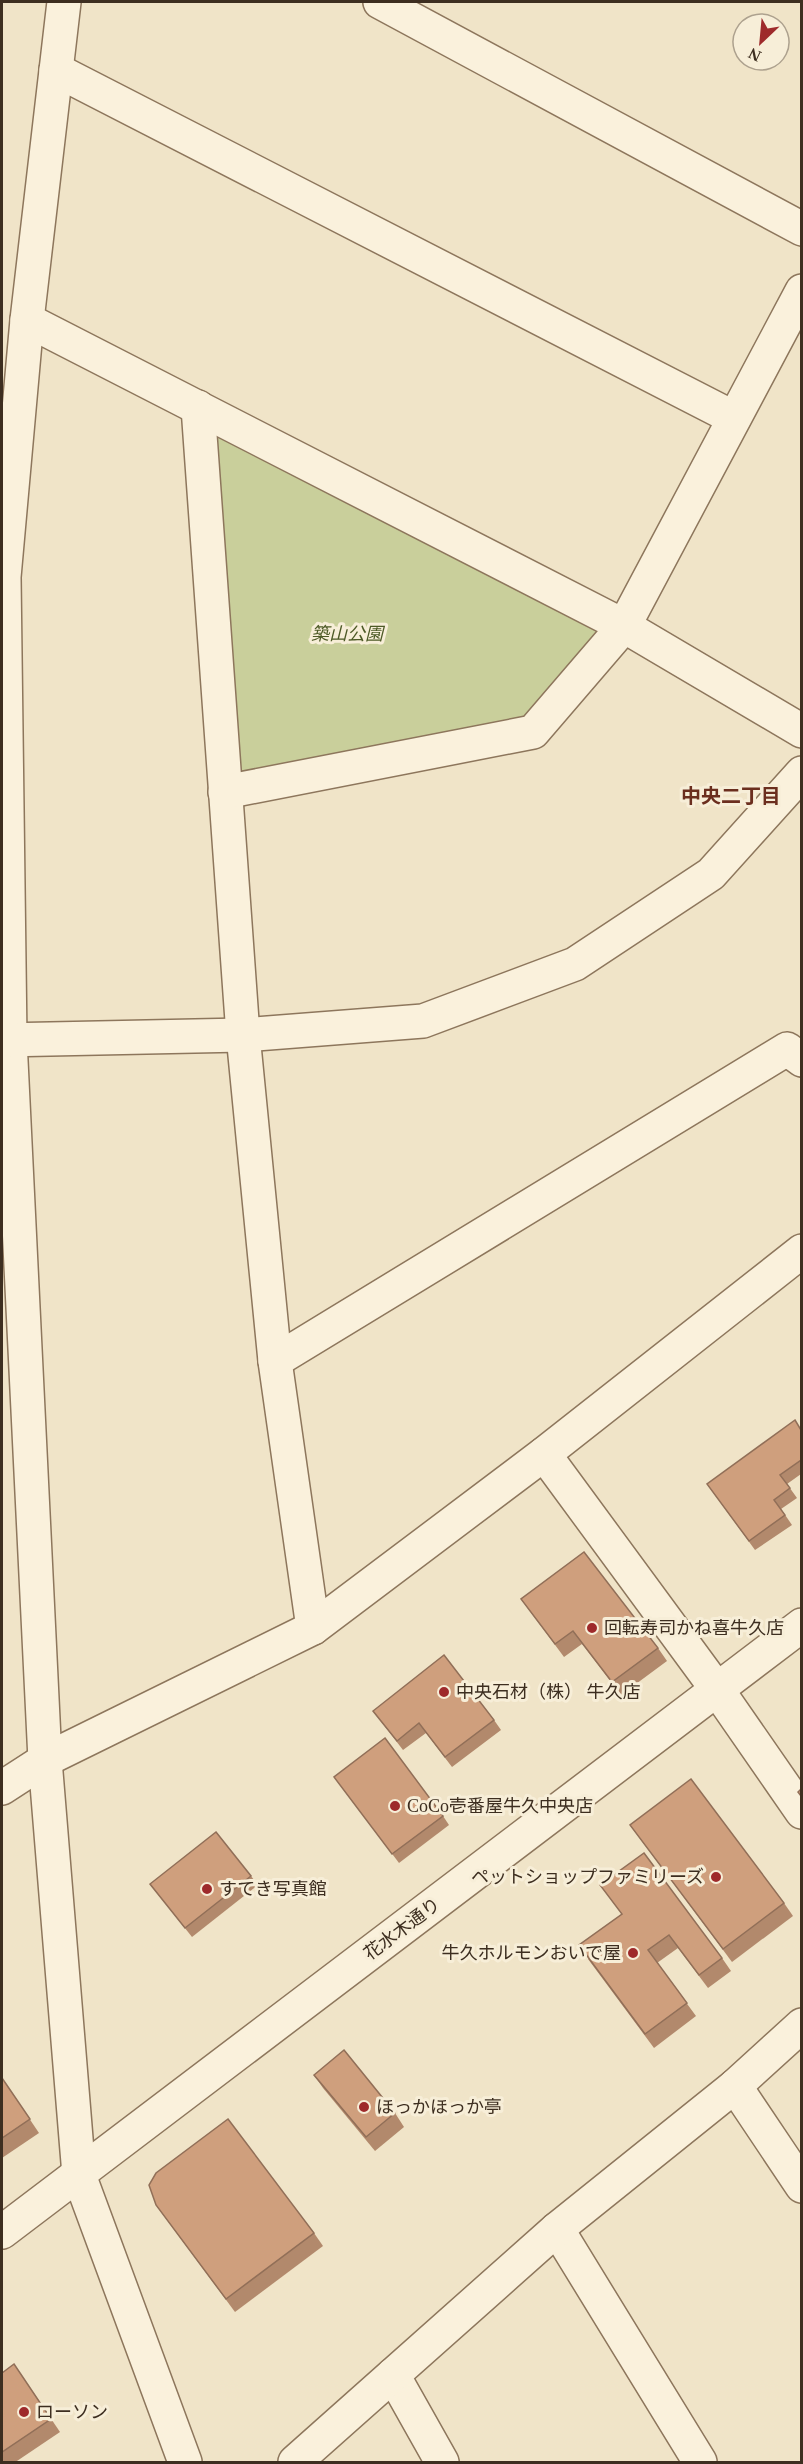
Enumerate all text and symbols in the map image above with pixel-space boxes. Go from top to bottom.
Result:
north arrow [731,12,791,72]
text: N [745,45,764,65]
park label: 築山公園 [311,624,386,644]
district label: 中央二丁目 [681,785,781,807]
place label: 回転寿司かね喜牛久店 [604,1618,784,1638]
marker: 回転寿司かね喜牛久店 [585,1621,599,1635]
place label: 中央石材（株） 牛久店 [456,1682,641,1702]
marker: 中央石材（株） 牛久店 [437,1685,451,1699]
place label: CoCo壱番屋牛久中央店 [407,1796,593,1816]
marker: CoCo壱番屋牛久中央店 [388,1799,402,1813]
place label: ペットショップファミリーズ [471,1867,704,1887]
marker: ペットショップファミリーズ [709,1870,723,1884]
place label: すてき写真館 [219,1879,327,1899]
marker: すてき写真館 [200,1882,214,1896]
street label: 花水木通り [360,1894,444,1964]
place label: 牛久ホルモンおいで屋 [442,1943,621,1963]
marker: 牛久ホルモンおいで屋 [626,1946,640,1960]
place label: ほっかほっか亭 [376,2097,502,2117]
marker: ほっかほっか亭 [357,2100,371,2114]
place label: ローソン [36,2402,108,2422]
marker: ローソン [17,2405,31,2419]

